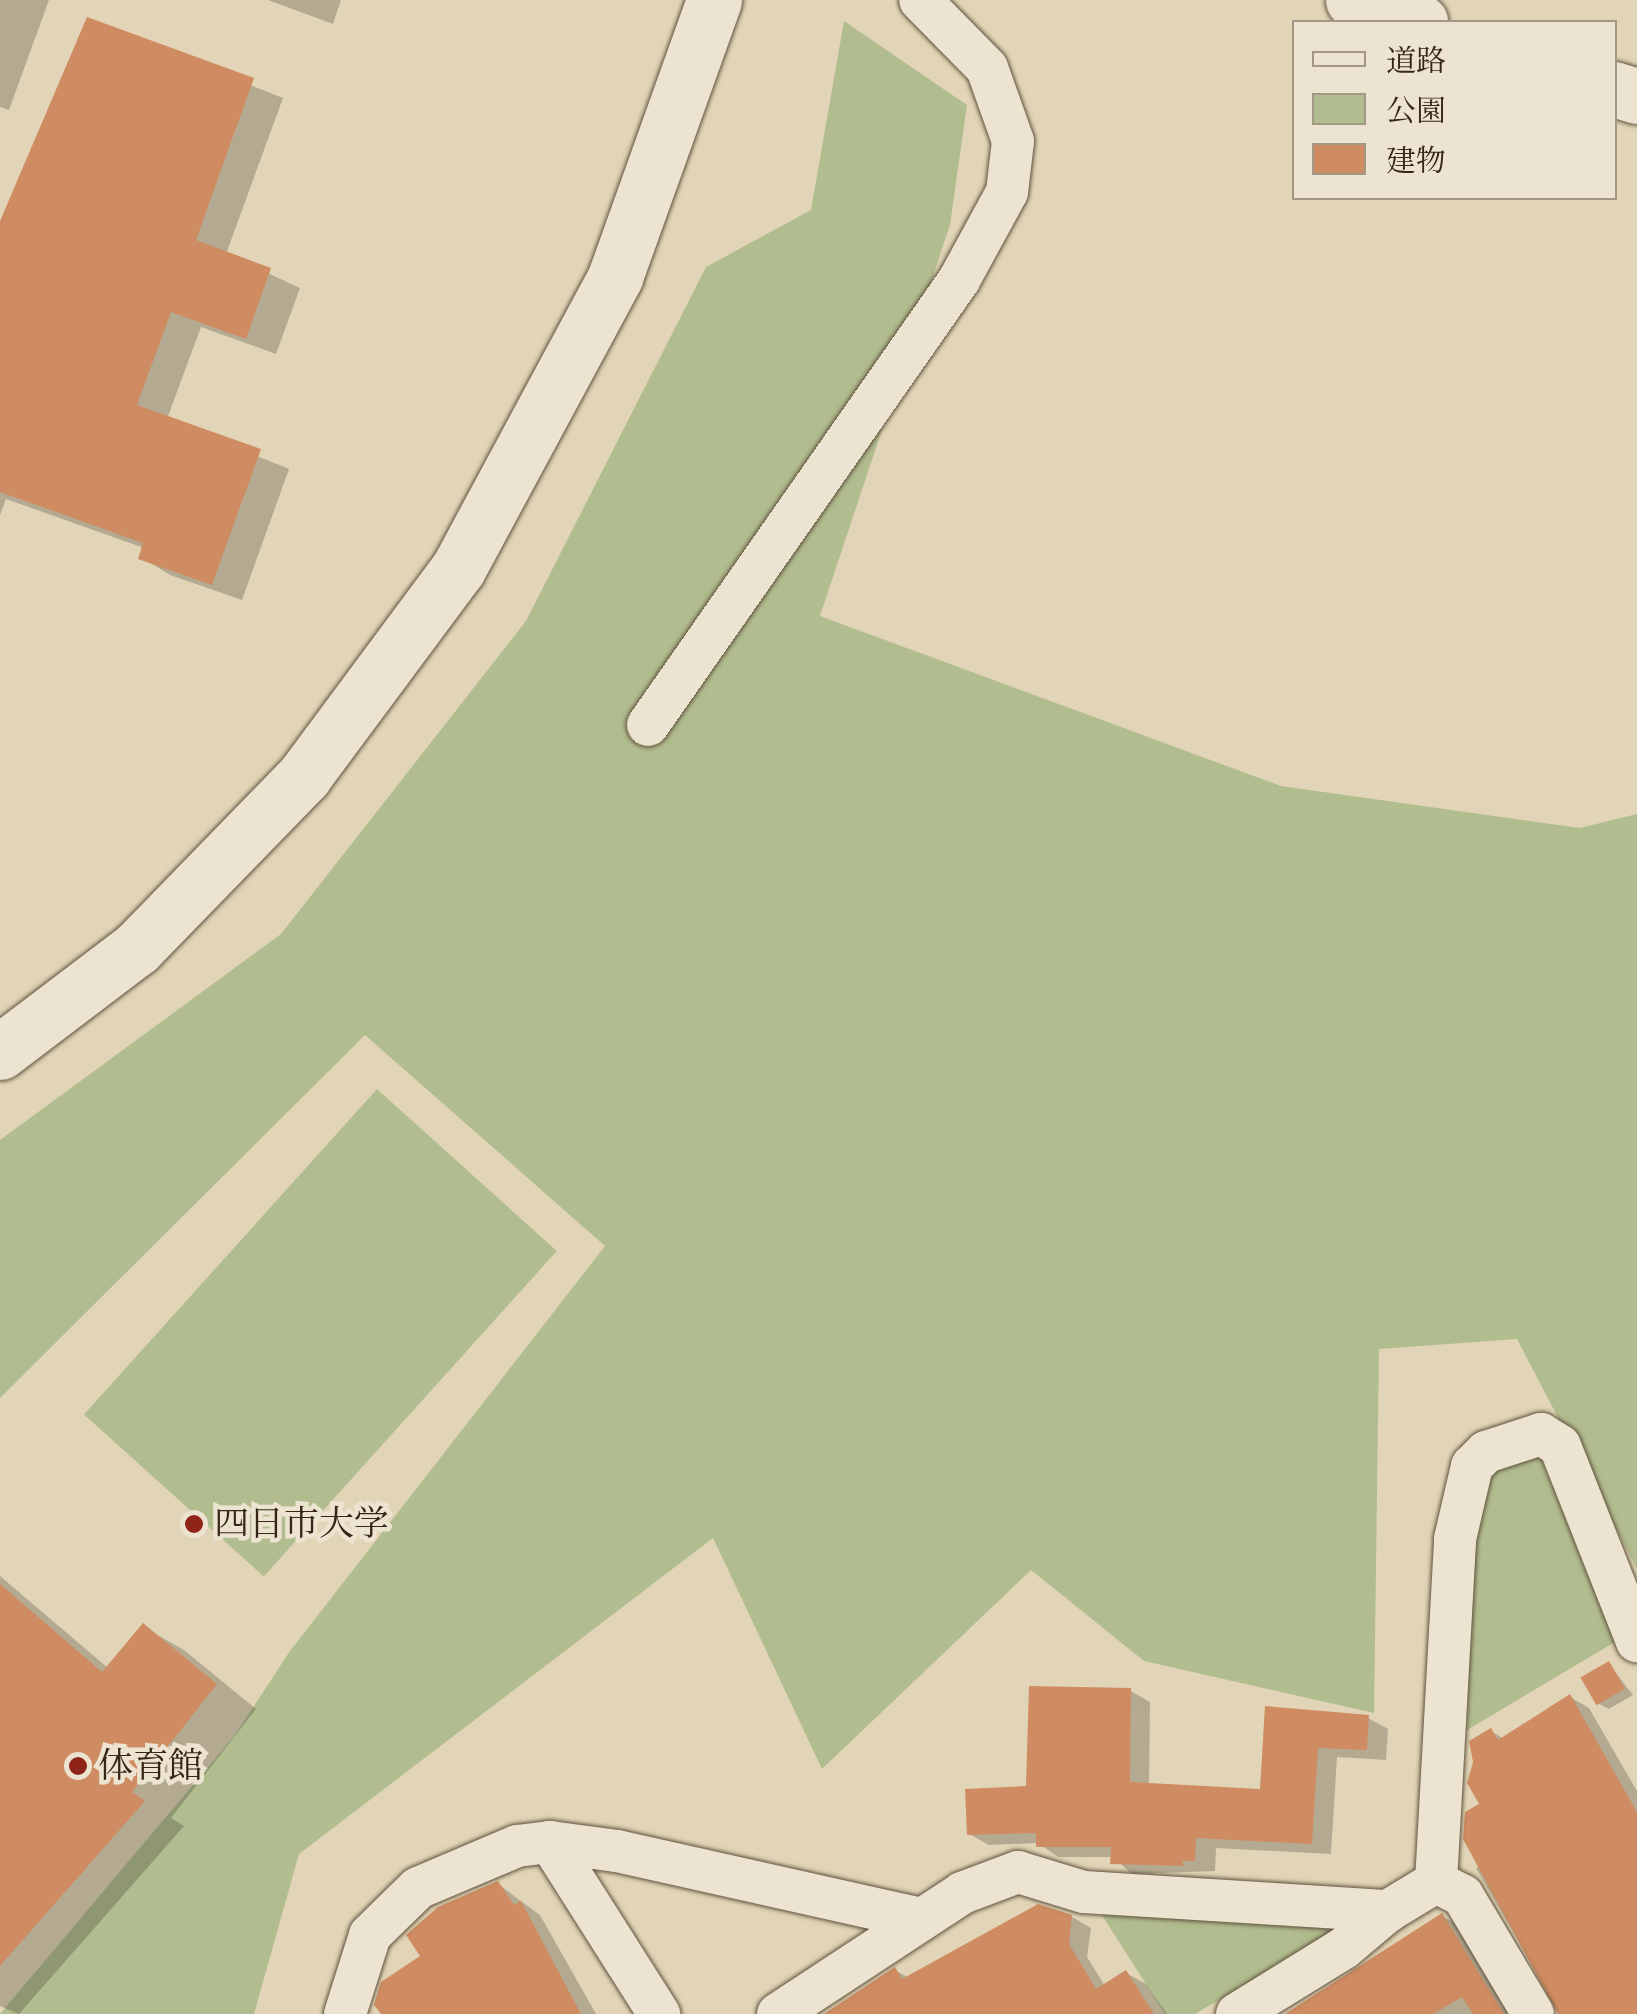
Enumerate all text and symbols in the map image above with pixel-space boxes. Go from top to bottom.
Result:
legend [1292,20,1617,200]
text: 道路 [1386,41,1446,82]
text: 公園 [1386,91,1446,132]
text: 建物 [1386,141,1446,182]
place label: 四日市大学 [214,1503,389,1545]
marker: 四日市大学 [183,1513,205,1535]
place label: 体育館 [98,1745,203,1787]
marker: 体育館 [67,1755,89,1777]

